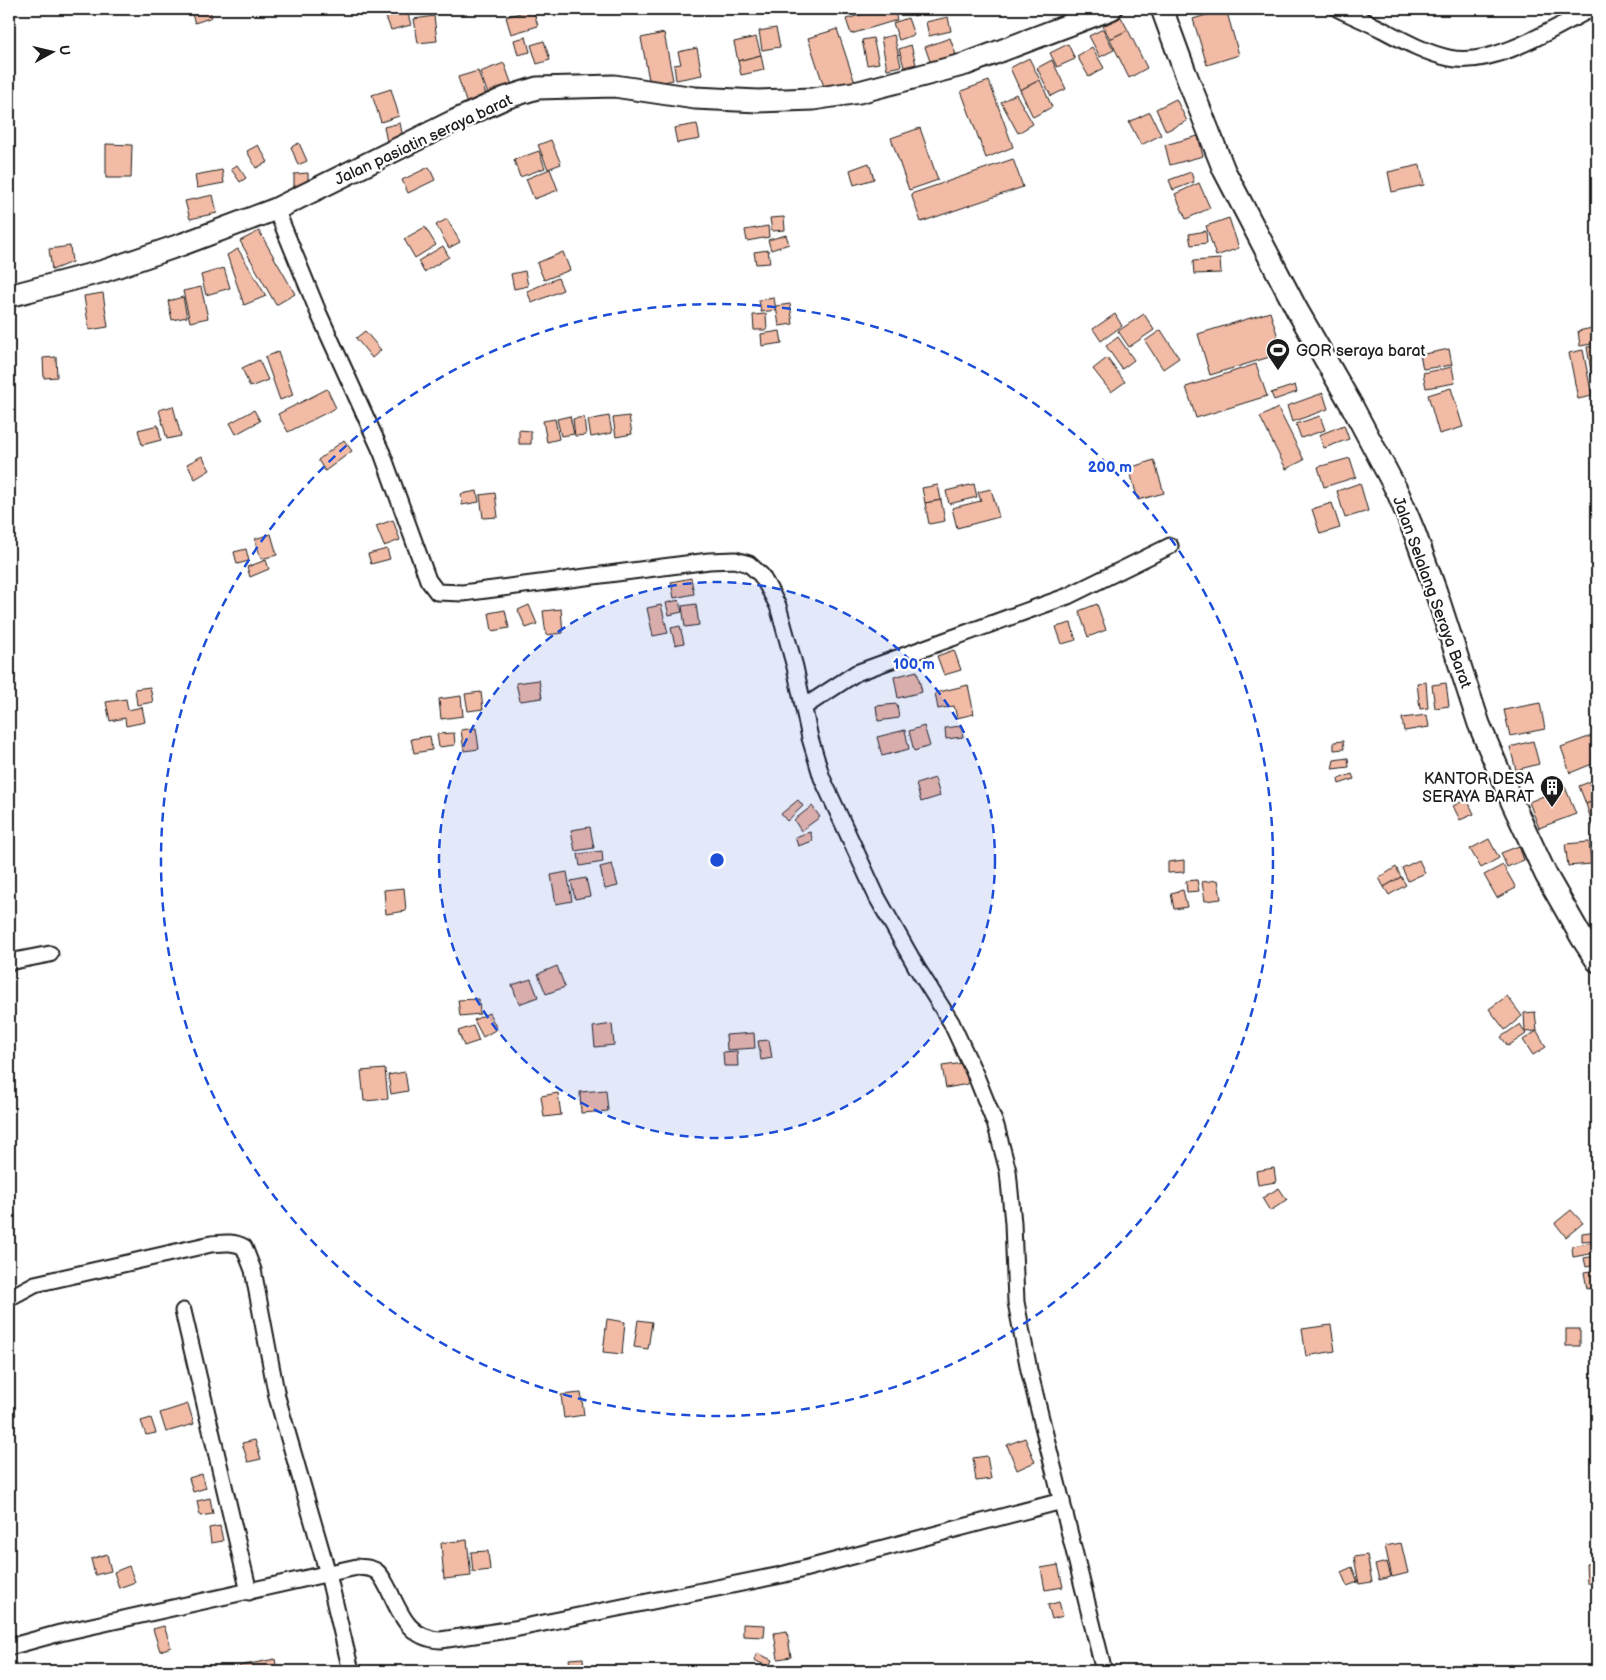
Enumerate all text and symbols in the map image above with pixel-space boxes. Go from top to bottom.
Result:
north arrow [28,28,78,78]
text: U [55,44,73,56]
street label: Jalan pasiatin seraya barat [332,91,515,190]
sports icon: GOR seraya barat [1265,337,1291,371]
place label: GOR seraya barat [1296,342,1426,361]
text: 200 m [1088,458,1132,477]
street label: Jalan Selalang Seraya Barat [1388,494,1475,691]
text: 100 m [893,655,935,674]
place label: KANTOR DESA SERAYA BARAT [1422,770,1534,807]
building icon: KANTOR DESA SERAYA BARAT [1539,774,1565,808]
centre of rings [708,851,726,869]

